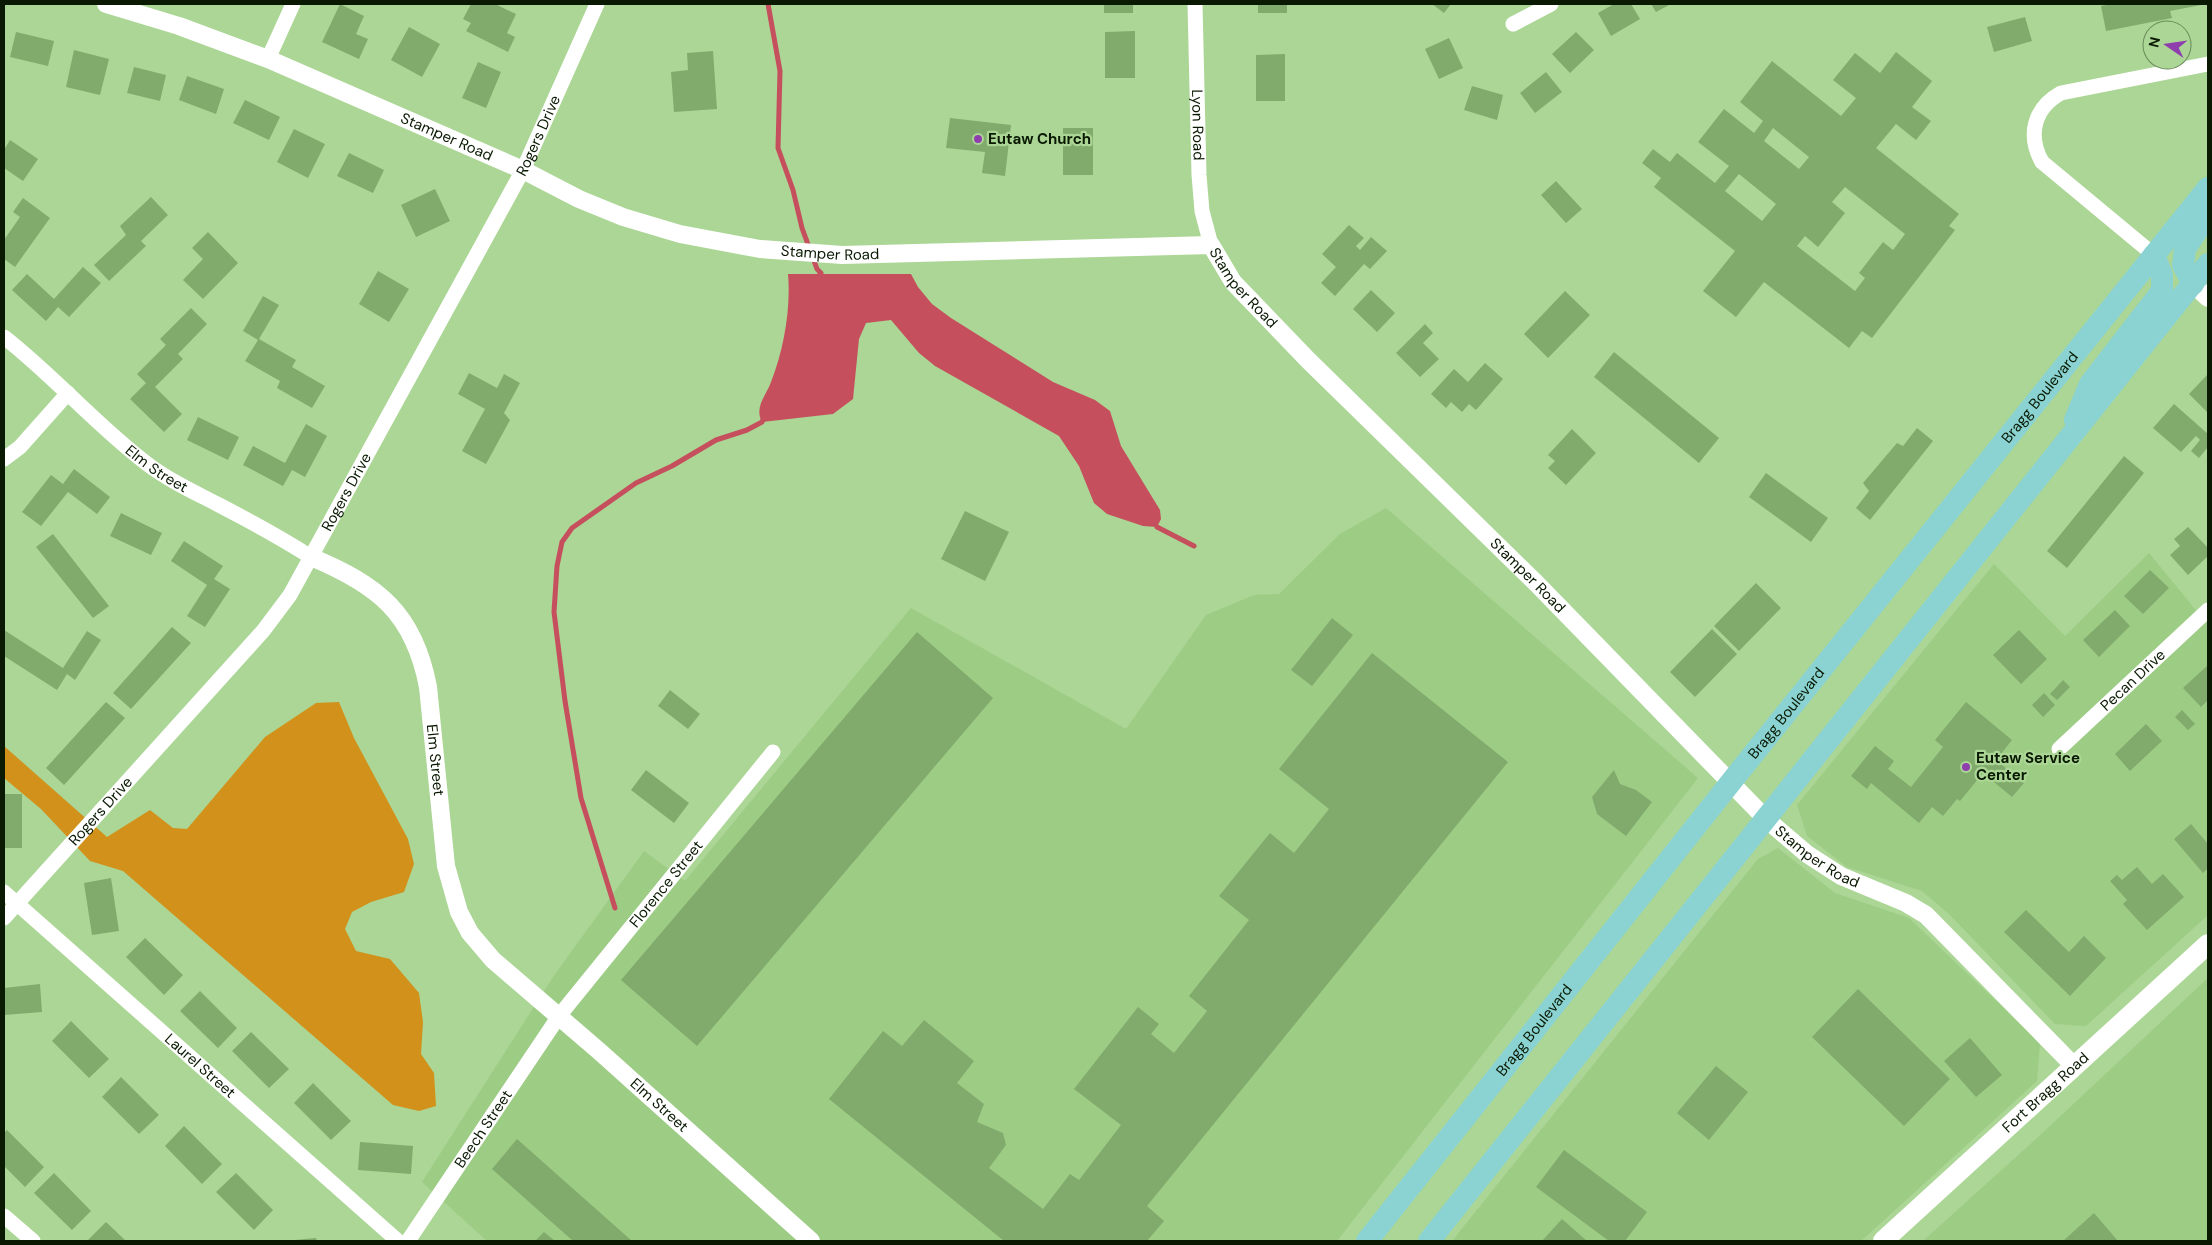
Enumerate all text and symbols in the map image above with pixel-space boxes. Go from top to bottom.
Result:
north arrow [2142,20,2192,70]
text: N [2144,35,2164,49]
street label: Lyon Road [1187,89,1209,161]
street label: Rogers Drive [512,92,565,180]
street label: Stamper Road [397,108,496,166]
place label: Eutaw Church [988,129,1091,149]
marker: Eutaw Church [972,133,984,145]
street label: Stamper Road [780,241,880,265]
street label: Stamper Road [1205,244,1282,332]
street label: Bragg Boulevard [1997,348,2083,447]
street label: Elm Street [121,440,191,497]
street label: Rogers Drive [317,449,376,535]
street label: Stamper Road [1486,533,1570,617]
street label: Pecan Drive [2096,645,2170,715]
street label: Bragg Boulevard [1743,663,1829,763]
street label: Elm Street [422,723,449,797]
place label: Eutaw Service Center [1976,748,2080,785]
marker: Eutaw Service Center [1960,761,1972,773]
street label: Rogers Drive [64,772,137,850]
street label: Stamper Road [1771,821,1862,893]
street label: Florence Street [625,836,707,932]
street label: Bragg Boulevard [1491,980,1577,1080]
street label: Laurel Street [160,1029,240,1103]
street label: Fort Bragg Road [1998,1048,2093,1137]
street label: Elm Street [626,1074,693,1136]
street label: Beech Street [450,1086,517,1172]

